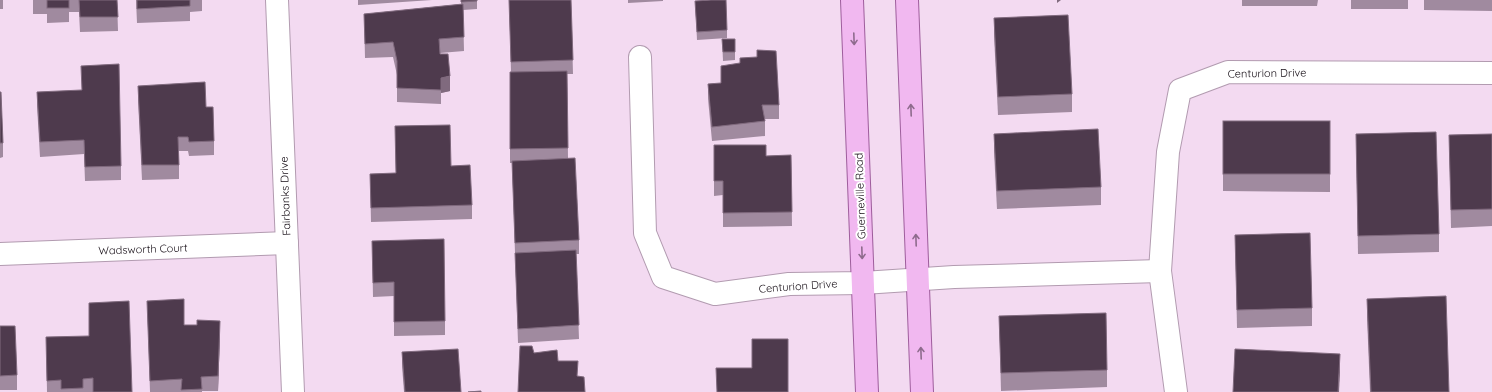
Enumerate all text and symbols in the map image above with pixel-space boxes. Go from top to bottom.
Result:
one-way arrow [850,32,857,45]
street label: Centurion Drive [1227,65,1307,81]
one-way arrow [907,104,915,117]
street label: Guerneville Road [851,153,869,239]
street label: Fairbanks Drive [277,156,293,236]
one-way arrow [912,234,920,247]
street label: Wadsworth Court [98,240,188,258]
one-way arrow [858,246,866,259]
street label: Centurion Drive [758,276,838,296]
one-way arrow [917,347,924,360]

